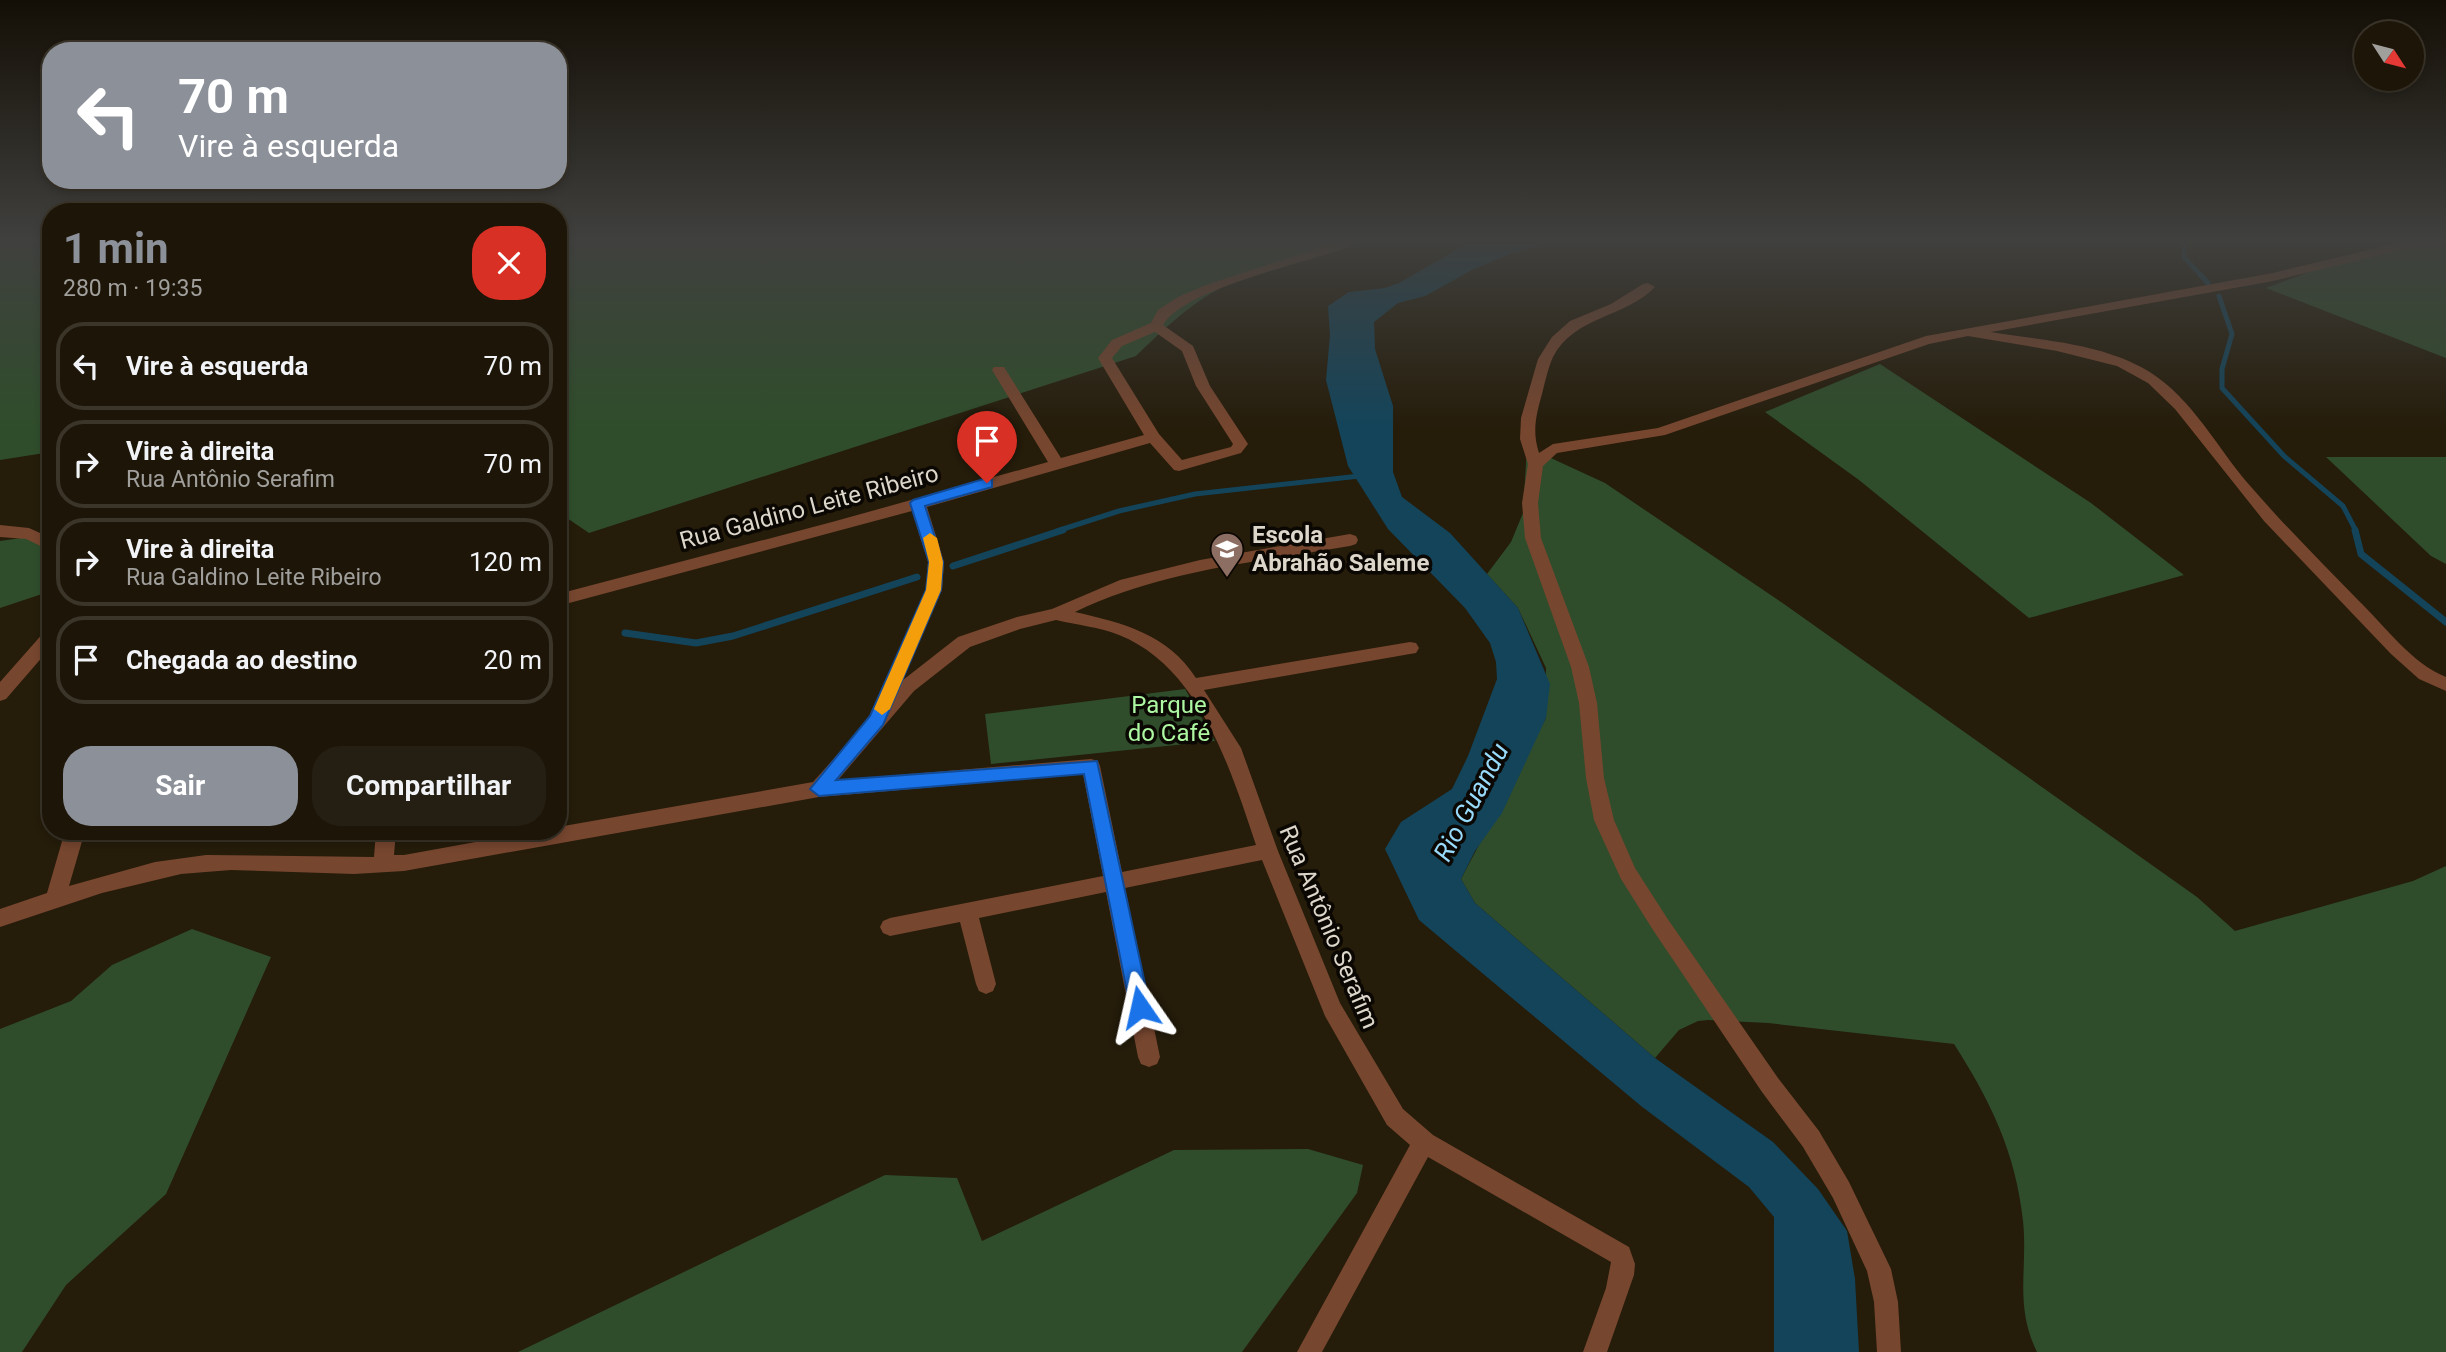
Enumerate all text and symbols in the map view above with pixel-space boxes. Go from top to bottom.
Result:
north arrow [2354,21,2424,91]
map controls [2354,21,2424,91]
text: 70 m [178,68,289,125]
icon: left [63,70,154,161]
text: Vire à esquerda [178,127,399,165]
text: 1 min [63,224,169,273]
button: close [472,226,546,300]
text: 280 m · 19:35 [63,275,202,302]
icon: left [67,347,105,385]
text: Vire à esquerda [126,351,309,381]
text: 70 m [484,351,542,381]
pin [957,411,1017,483]
icon: arrive [968,422,1006,460]
text: Vire à direita [126,436,274,466]
icon: right [67,445,105,483]
text: 70 m [484,449,542,479]
street label: Rua Galdino Leite Ribeiro [677,459,941,555]
text: Rua Antônio Serafim [126,466,335,493]
place label: Escola Abrahão Saleme [1252,521,1429,577]
school or university icon: Escola Abrahão Saleme [1208,530,1246,579]
text: Vire à direita [126,534,274,564]
icon: right [67,543,105,581]
text: 120 m [469,547,542,577]
text: Rua Galdino Leite Ribeiro [126,564,382,591]
icon: arrive [67,641,105,679]
text: Chegada ao destino [126,645,357,675]
text: 20 m [484,645,542,675]
park label: Parque do Café [1128,691,1210,747]
water label: Rio Guandu [1427,738,1515,866]
button: Sair [63,746,298,826]
button: Compartilhar [312,746,546,826]
street label: Rua Antônio Serafim [1274,821,1384,1033]
position arrow [1103,970,1177,1044]

